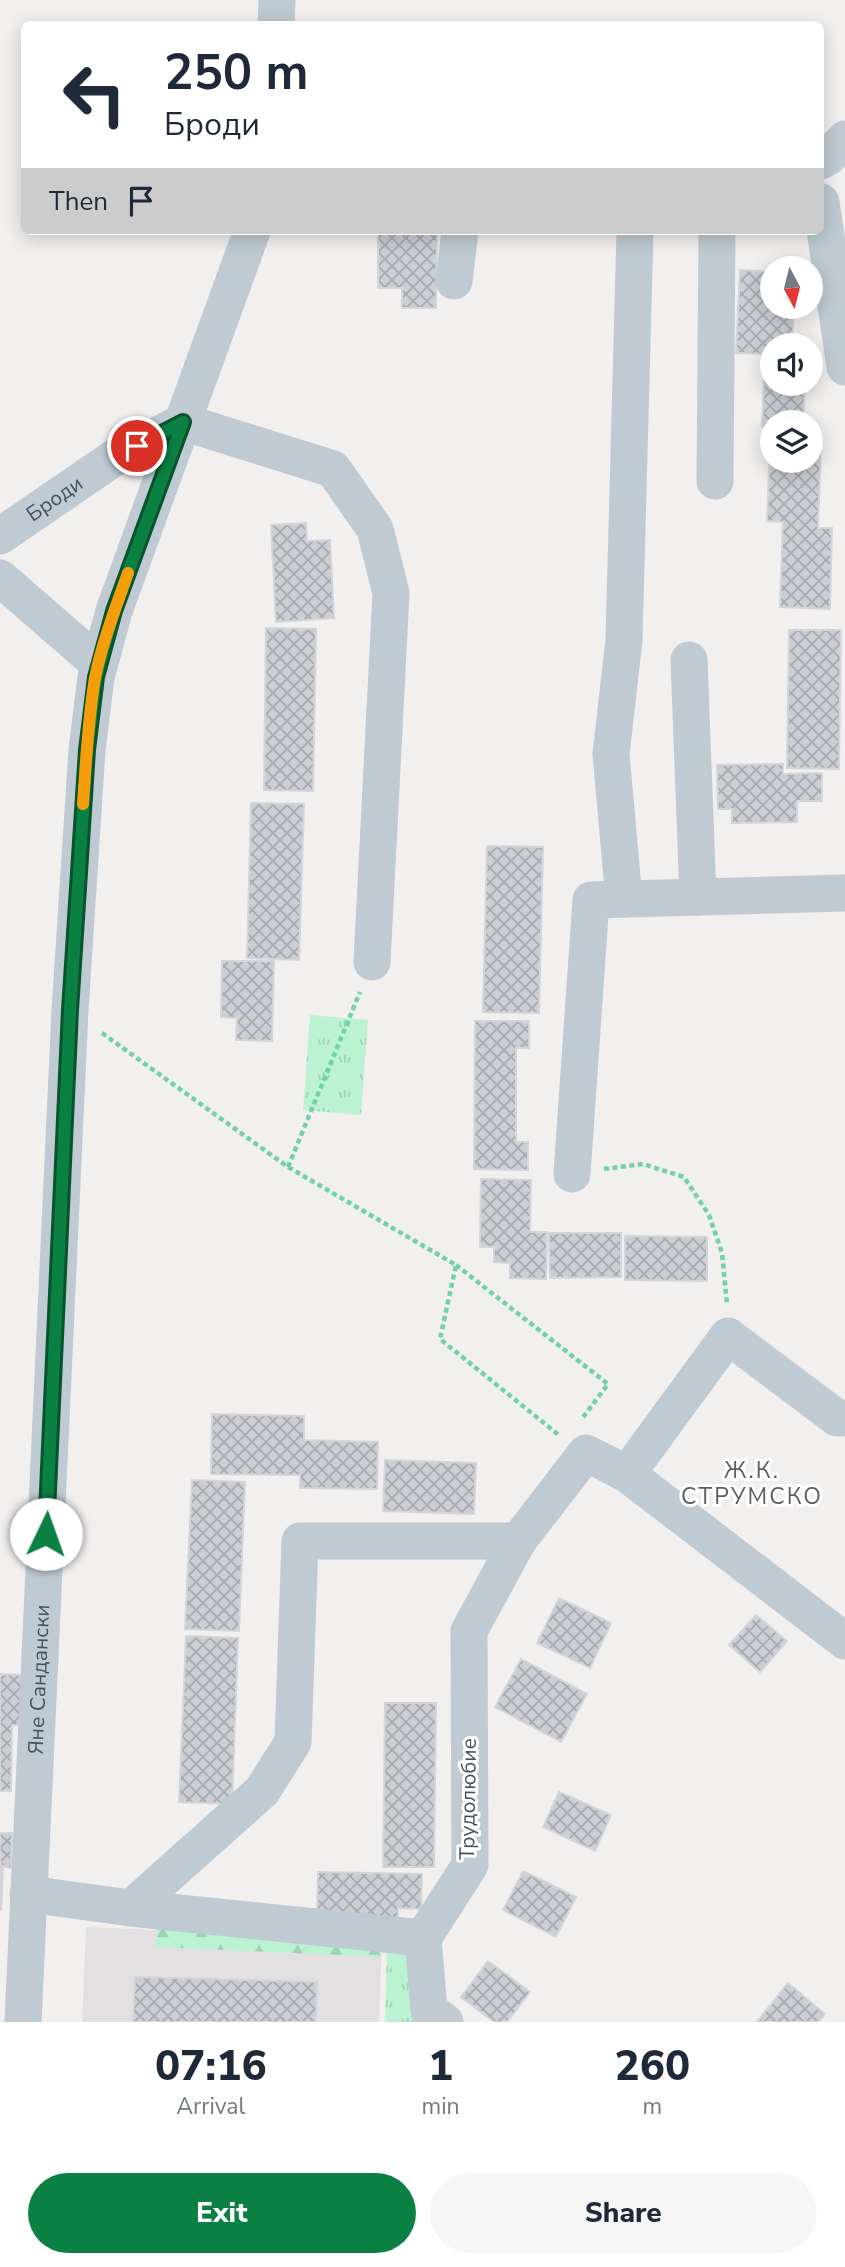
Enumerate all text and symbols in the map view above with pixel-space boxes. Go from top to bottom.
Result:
text: 250 m [164,39,308,106]
icon: left [49,49,140,140]
text: Броди [164,103,260,146]
icon: arrive [122,182,160,220]
text: Then [49,184,108,219]
north arrow [760,256,822,318]
map controls [760,256,823,473]
button: sound [760,333,823,396]
button: layers [760,410,823,473]
pin [107,416,167,476]
icon: arrive [118,427,156,465]
street label: Броди [21,469,88,528]
district label: Ж.К. СТРУМСКО [681,1455,823,1512]
position arrow [9,1497,83,1571]
street label: Яне Сандански [21,1604,56,1755]
street label: Трудолюбие [453,1738,483,1860]
text: 07:16 [155,2038,267,2095]
text: 1 [428,2038,453,2095]
text: 260 [615,2038,690,2095]
text: Arrival [176,2091,245,2122]
text: min [422,2091,460,2122]
text: m [642,2091,662,2122]
button: Exit [28,2173,416,2253]
button: Share [430,2173,817,2253]

